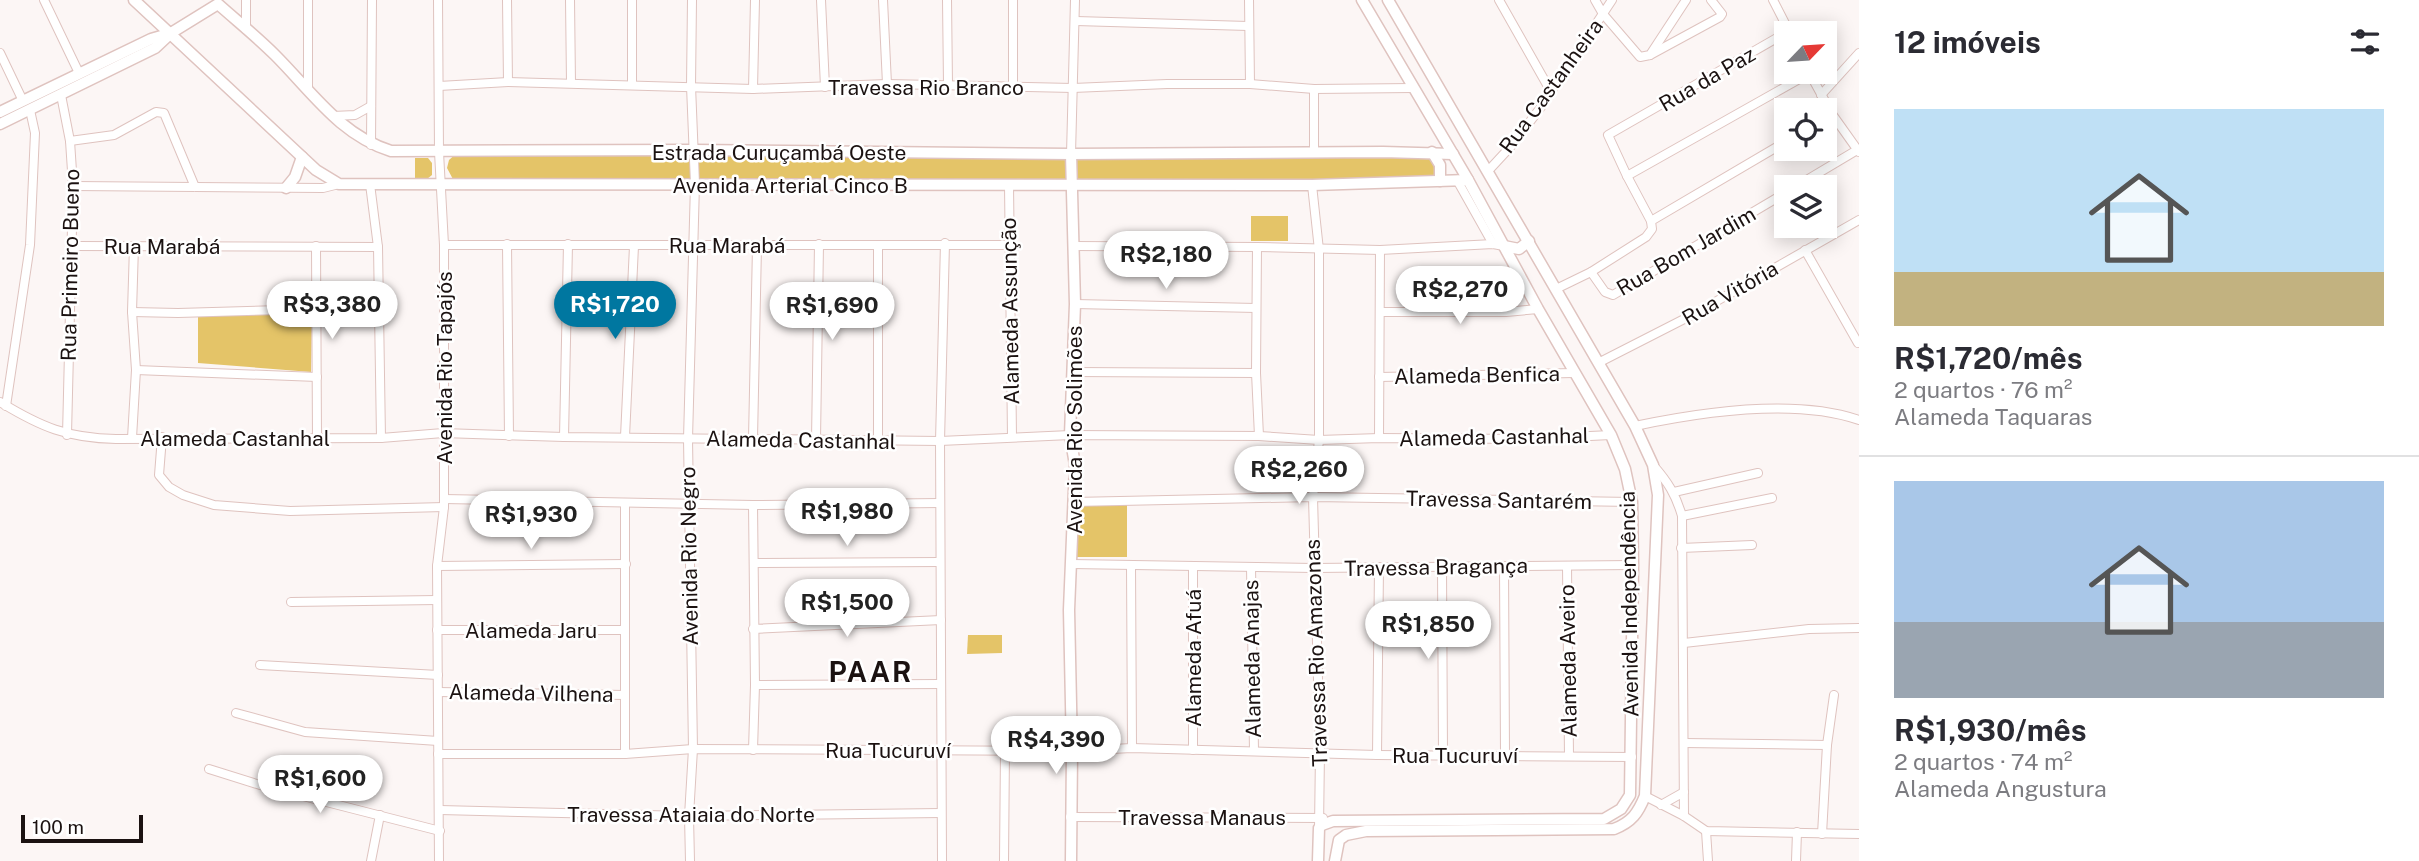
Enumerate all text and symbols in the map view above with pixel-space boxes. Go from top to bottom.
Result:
street label: Rua Castanheira [1494,14,1608,158]
north arrow [1774,21,1838,84]
map controls [1774,21,1837,238]
icon: filters [2346,23,2384,61]
text: 12 imóveis [1894,24,2041,60]
street label: Rua da Paz [1655,41,1759,117]
street label: Travessa Rio Branco [828,75,1024,100]
button: locate [1774,98,1837,161]
street label: Estrada Curuçambá Oeste [652,140,906,165]
icon: home [2076,155,2202,281]
street label: Rua Primeiro Bueno [56,169,84,361]
street label: Avenida Arterial Cinco B [672,173,908,198]
button: layers [1774,175,1837,238]
street label: Rua Bom Jardim [1612,201,1760,301]
street label: Alameda Assunção [996,217,1024,405]
pin: R$2,180 [1101,232,1231,291]
street label: Rua Marabá [669,233,785,258]
street label: Rua Marabá [104,234,220,259]
text: R$2,180 [1120,240,1212,267]
street label: Rua Vitória [1678,256,1782,330]
pin: R$2,270 [1395,266,1525,326]
street label: Avenida Rio Tapajós [432,271,457,465]
text: R$2,270 [1412,275,1508,302]
pin: R$3,380 [267,282,397,341]
pin: R$1,720 [550,282,680,341]
pin: R$1,690 [767,282,897,342]
text: R$3,380 [283,290,381,317]
text: R$1,720 [570,290,660,317]
text: R$1,690 [786,291,878,318]
street label: Avenida Rio Solimões [1062,326,1087,534]
text: R$1,720/mês [1894,340,2083,376]
street label: Alameda Benfica [1394,361,1560,389]
text: 2 quartos · 76 m² [1894,376,2072,403]
text: Alameda Taquaras [1894,403,2092,430]
street label: Alameda Castanhal [1399,423,1589,451]
street label: Alameda Castanhal [140,426,330,451]
street label: Alameda Castanhal [706,426,896,454]
pin: R$2,260 [1234,447,1364,506]
text: R$2,260 [1250,455,1348,482]
street label: Avenida Rio Negro [675,466,703,646]
street label: Travessa Santarém [1406,486,1592,514]
pin: R$1,980 [782,489,912,548]
pin: R$1,930 [466,491,596,551]
street label: Avenida Independência [1615,491,1643,717]
text: R$1,980 [800,497,894,524]
text: R$1,930 [484,500,578,527]
icon: home [2076,527,2202,653]
street label: Travessa Rio Amazonas [1300,539,1332,767]
street label: Travessa Bragança [1344,553,1528,581]
pin: R$1,500 [782,580,912,639]
street label: Alameda Anajas [1238,580,1266,738]
street label: Alameda Aveiro [1554,584,1582,738]
text: R$1,500 [801,588,893,615]
street label: Alameda Afuá [1181,589,1206,727]
pin: R$1,850 [1363,602,1493,661]
text: R$1,850 [1381,610,1475,637]
street label: Alameda Jaru [465,618,597,643]
district label: PAAR [829,655,914,688]
street label: Alameda Vilhena [448,679,614,707]
text: R$1,930/mês [1894,712,2087,748]
pin: R$4,390 [991,716,1121,776]
text: R$4,390 [1007,725,1105,752]
street label: Rua Tucuruví [825,738,952,763]
street label: Rua Tucuruví [1392,743,1519,768]
text: 2 quartos · 74 m² [1894,748,2072,775]
pin: R$1,600 [255,756,385,815]
text: R$1,600 [274,764,366,791]
text: Alameda Angustura [1894,775,2107,802]
street label: Travessa Ataiaia do Norte [567,802,815,827]
street label: Travessa Manaus [1118,805,1286,830]
scale bar [21,812,144,844]
text: 100 m [32,816,84,838]

